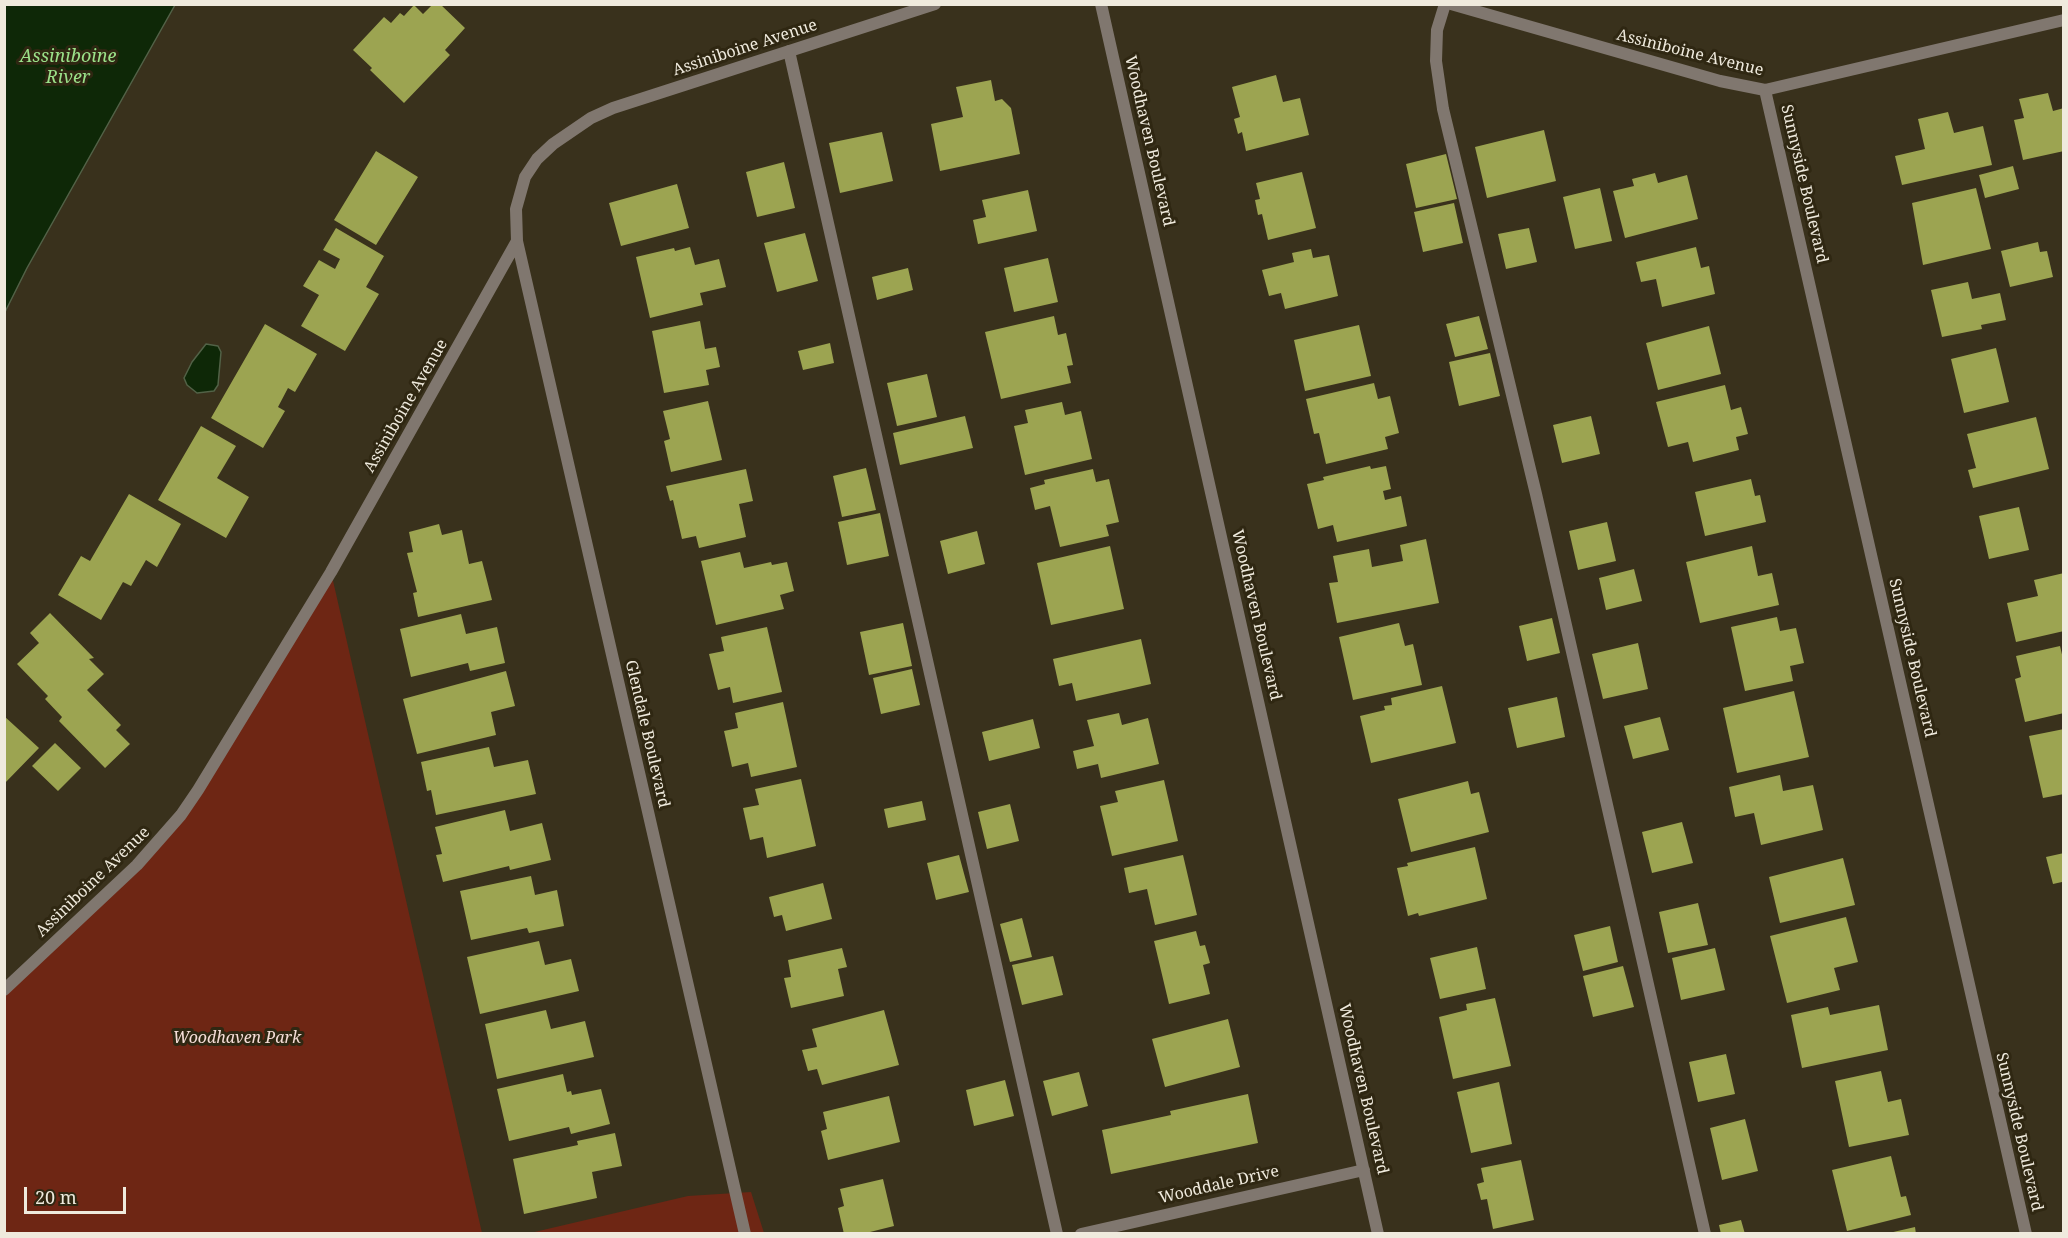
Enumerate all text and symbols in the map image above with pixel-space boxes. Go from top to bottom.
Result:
street label: Assiniboine Avenue [670,16,820,80]
street label: Assiniboine Avenue [1615,25,1765,81]
water label: Assiniboine River [20,46,116,88]
street label: Woodhaven Boulevard [1120,54,1178,228]
street label: Sunnyside Boulevard [1776,103,1832,265]
street label: Assiniboine Avenue [360,336,452,476]
street label: Woodhaven Boulevard [1227,528,1285,702]
street label: Sunnyside Boulevard [1884,577,1940,739]
street label: Glendale Boulevard [621,658,673,810]
street label: Assiniboine Avenue [32,823,154,941]
street label: Woodhaven Boulevard [1334,1002,1392,1176]
park label: Woodhaven Park [173,1028,301,1048]
street label: Sunnyside Boulevard [1991,1051,2047,1213]
street label: Wooddale Drive [1157,1162,1281,1208]
scale bar [27,1175,129,1213]
text: 20 m [35,1185,77,1209]

